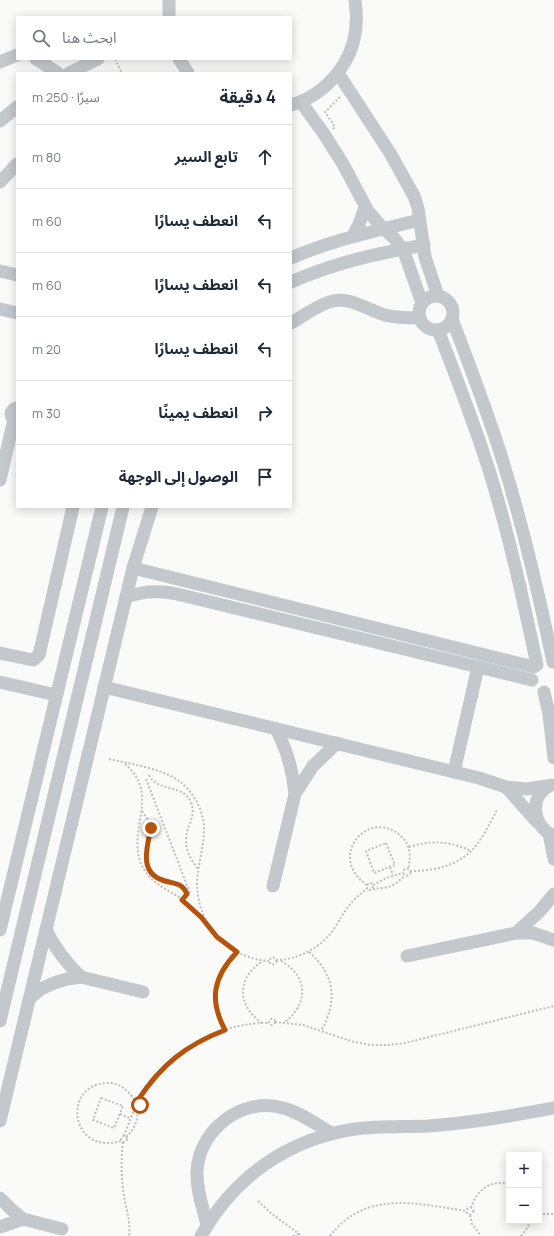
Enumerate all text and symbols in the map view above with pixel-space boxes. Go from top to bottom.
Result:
search box [16,16,292,60]
icon: search [30,27,52,49]
text: ابحث هنا [62,27,117,48]
text: 4 دقيقة [219,85,276,108]
text: سيرًا · 250 m [32,88,100,106]
text: تابع السير [175,146,238,167]
icon: ahead [254,146,276,168]
text: 80 m [32,148,61,166]
text: انعطف يسارًا [154,210,238,231]
icon: left [254,210,276,232]
text: 60 m [32,212,62,230]
text: انعطف يسارًا [154,274,238,295]
icon: left [254,274,276,296]
text: 60 m [32,276,62,294]
text: انعطف يسارًا [154,338,238,359]
icon: left [254,338,276,360]
text: 20 m [32,340,61,358]
text: انعطف يمينًا [158,402,238,423]
icon: right [254,402,276,424]
text: 30 m [32,404,61,422]
text: الوصول إلى الوجهة [119,466,238,487]
icon: arrive [254,466,276,488]
route end [142,819,160,837]
route start [131,1096,149,1114]
map controls [506,1152,542,1224]
button: + [506,1152,542,1188]
button: − [506,1188,542,1224]

